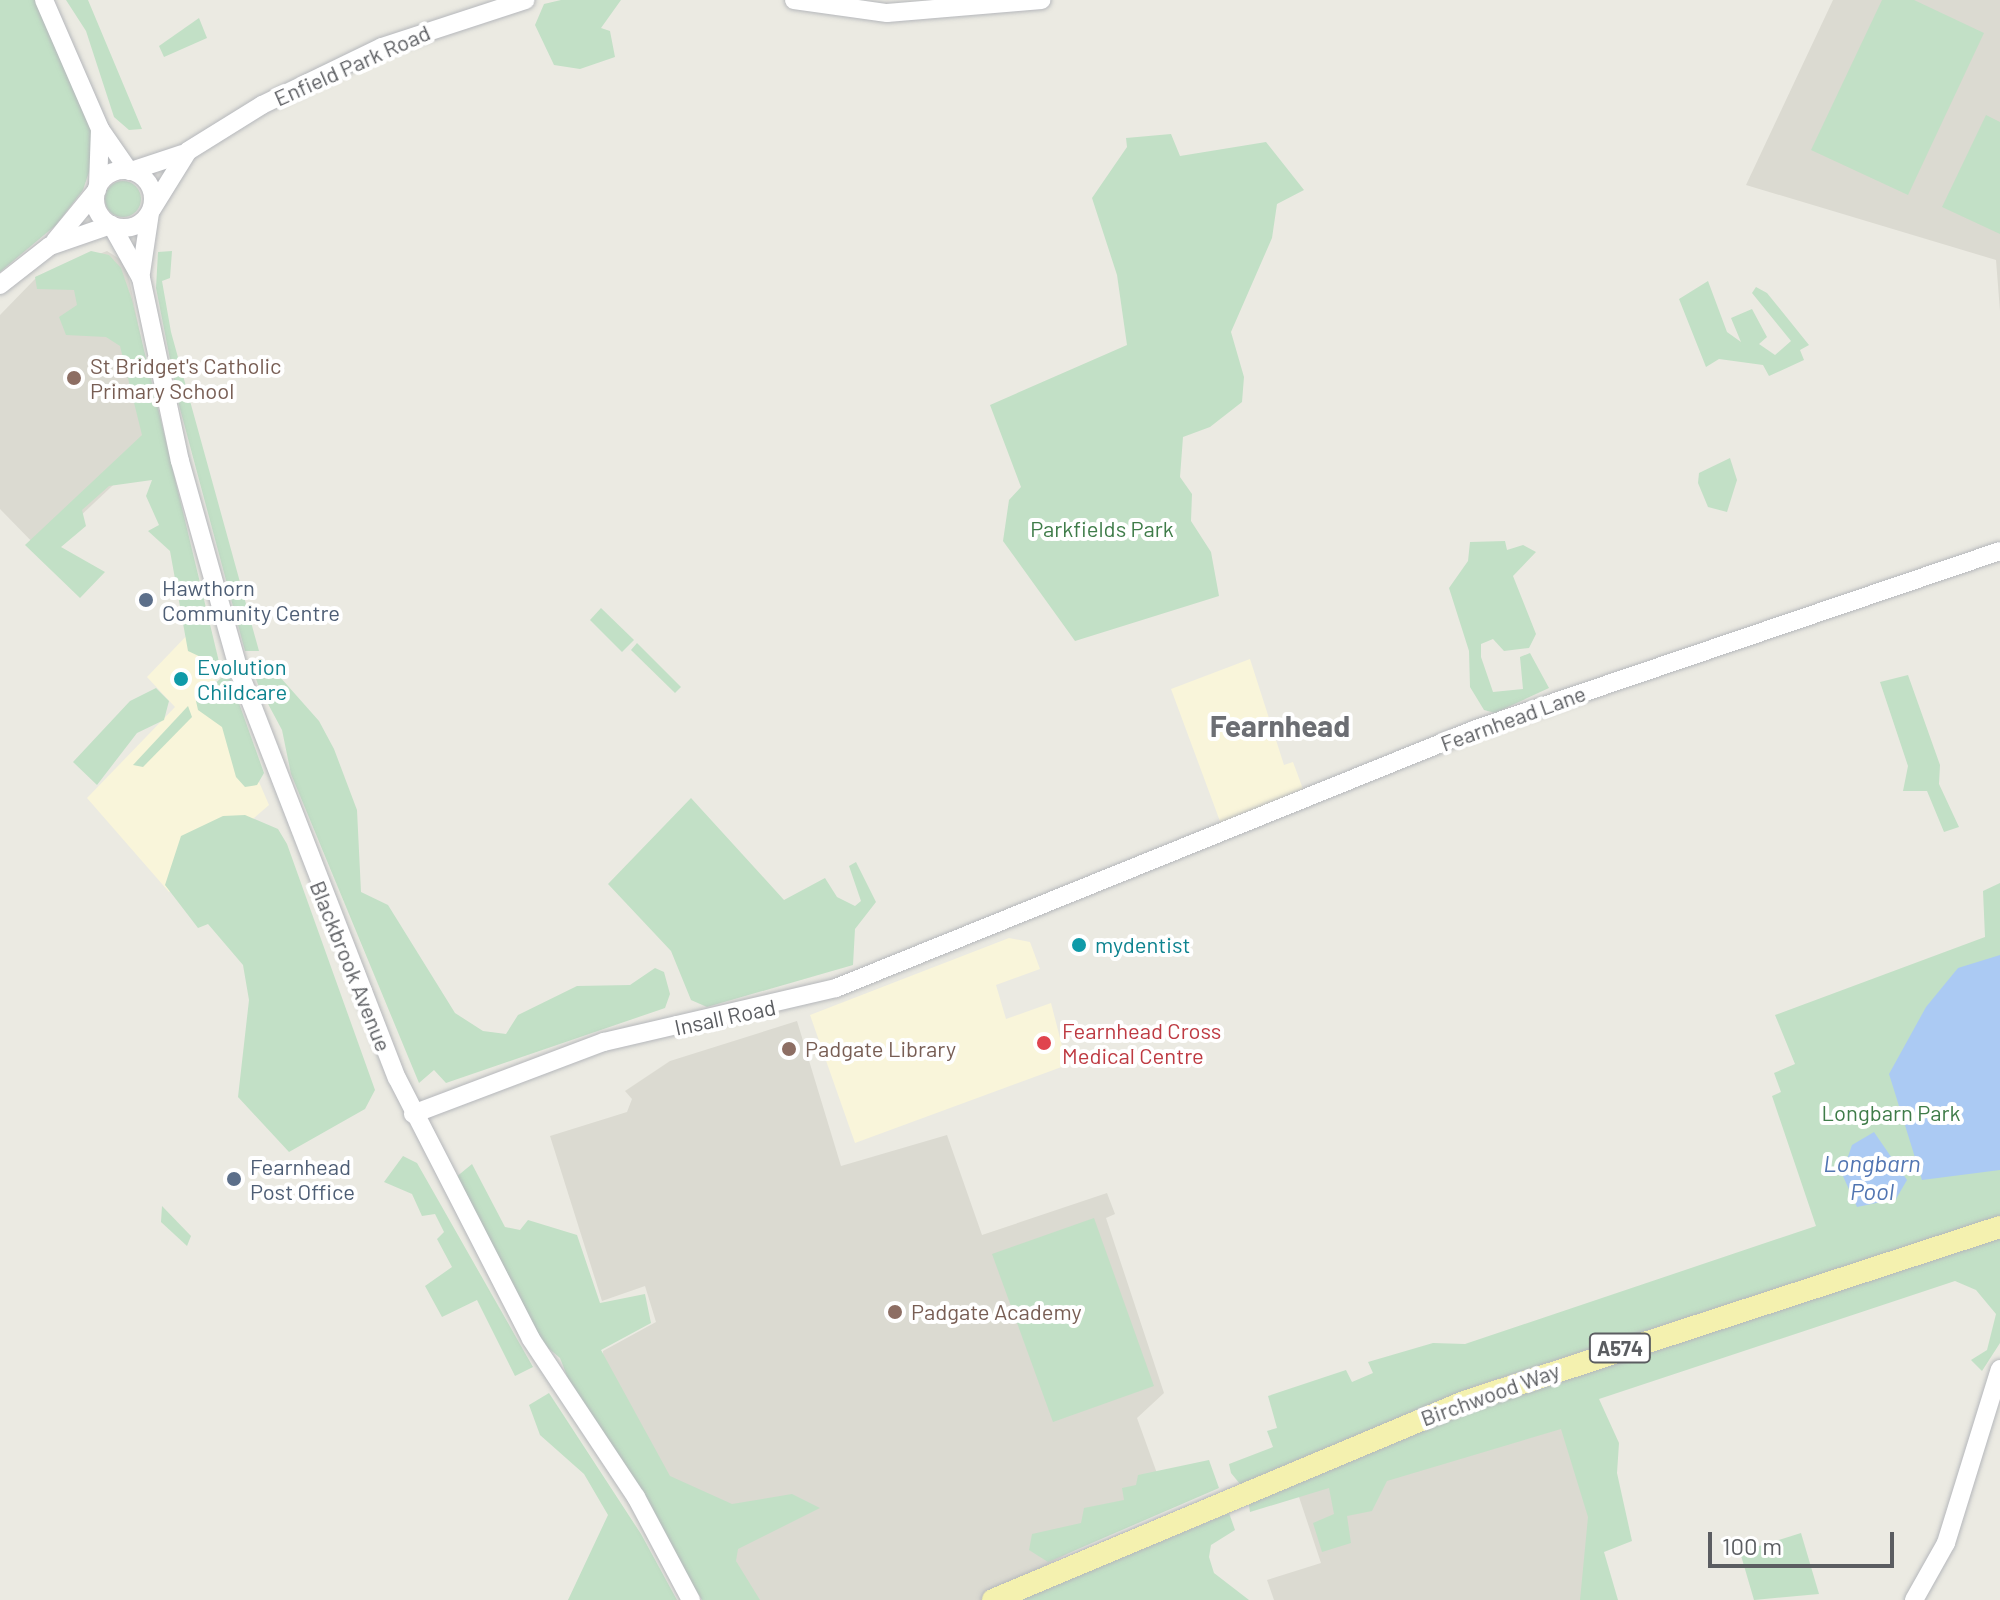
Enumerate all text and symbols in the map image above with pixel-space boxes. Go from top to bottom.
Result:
street label: Enfield Park Road [270,19,434,111]
place label: St Bridget's Catholic Primary School [90,352,281,404]
marker: St Bridget's Catholic Primary School [65,369,83,387]
park label: Parkfields Park [1030,516,1174,542]
place label: Hawthorn Community Centre [162,574,340,626]
marker: Hawthorn Community Centre [137,591,155,609]
place label: Evolution Childcare [197,653,287,704]
marker: Evolution Childcare [172,670,190,688]
street label: Fearnhead Lane [1437,680,1589,756]
district label: Fearnhead [1210,707,1350,743]
street label: Blackbrook Avenue [305,877,397,1055]
place label: mydentist [1095,932,1191,958]
marker: mydentist [1070,936,1088,954]
street label: Insall Road [672,993,778,1041]
place label: Fearnhead Cross Medical Centre [1062,1017,1221,1068]
marker: Fearnhead Cross Medical Centre [1033,1032,1055,1054]
place label: Padgate Library [805,1036,956,1062]
marker: Padgate Library [780,1040,798,1058]
park label: Longbarn Park [1822,1100,1960,1126]
water label: Longbarn Pool [1823,1149,1921,1205]
place label: Fearnhead Post Office [250,1153,355,1204]
marker: Fearnhead Post Office [225,1170,243,1188]
place label: Padgate Academy [911,1299,1082,1325]
marker: Padgate Academy [886,1303,904,1321]
road number: A574 [1588,1332,1652,1364]
street label: Birchwood Way [1417,1357,1563,1431]
scale bar [1712,1516,1898,1566]
text: 100 m [1722,1531,1782,1560]

